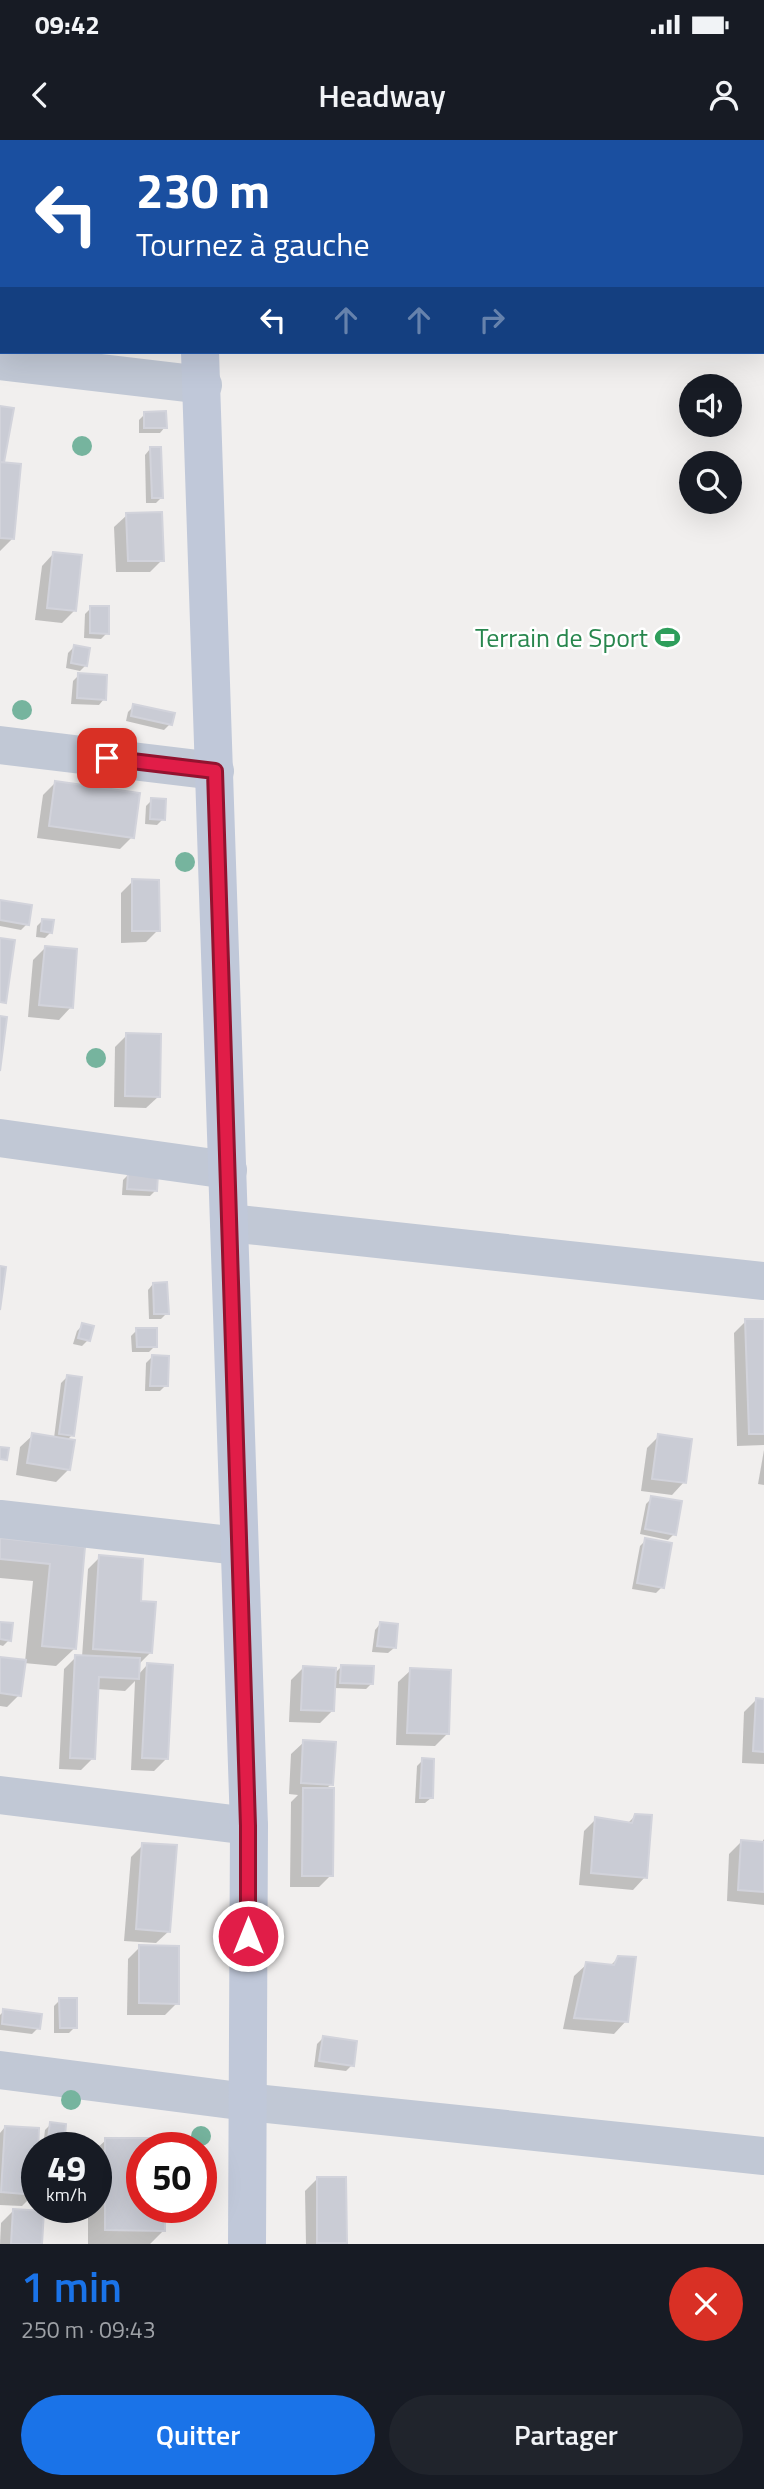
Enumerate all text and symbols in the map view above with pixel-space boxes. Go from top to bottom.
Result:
text: 09:42 [35,5,100,44]
text: Headway [318,71,446,119]
icon: back [21,76,59,114]
icon: person [705,76,743,114]
text: 230 m [136,152,270,227]
icon: left [21,168,112,259]
text: Tournez à gauche [136,220,370,268]
icon: left [254,301,292,339]
icon: ahead [327,301,365,339]
icon: ahead [400,301,438,339]
icon: right [473,301,511,339]
map controls [679,374,742,514]
button: sound [679,374,742,437]
button: search [679,451,742,514]
place label: Terrain de Sport [475,618,648,657]
sports icon: Terrain de Sport [654,623,682,651]
pin [77,728,137,788]
icon: arrive [88,739,126,777]
position arrow [211,1899,285,1973]
speed limit sign: 50 [126,2132,217,2223]
text: 49 [47,2141,86,2195]
text: km/h [46,2181,87,2208]
text: 1 min [21,2254,122,2318]
button: close [669,2267,743,2341]
text: 250 m · 09:43 [21,2312,156,2347]
button: Quitter [21,2395,375,2475]
button: Partager [389,2395,743,2475]

